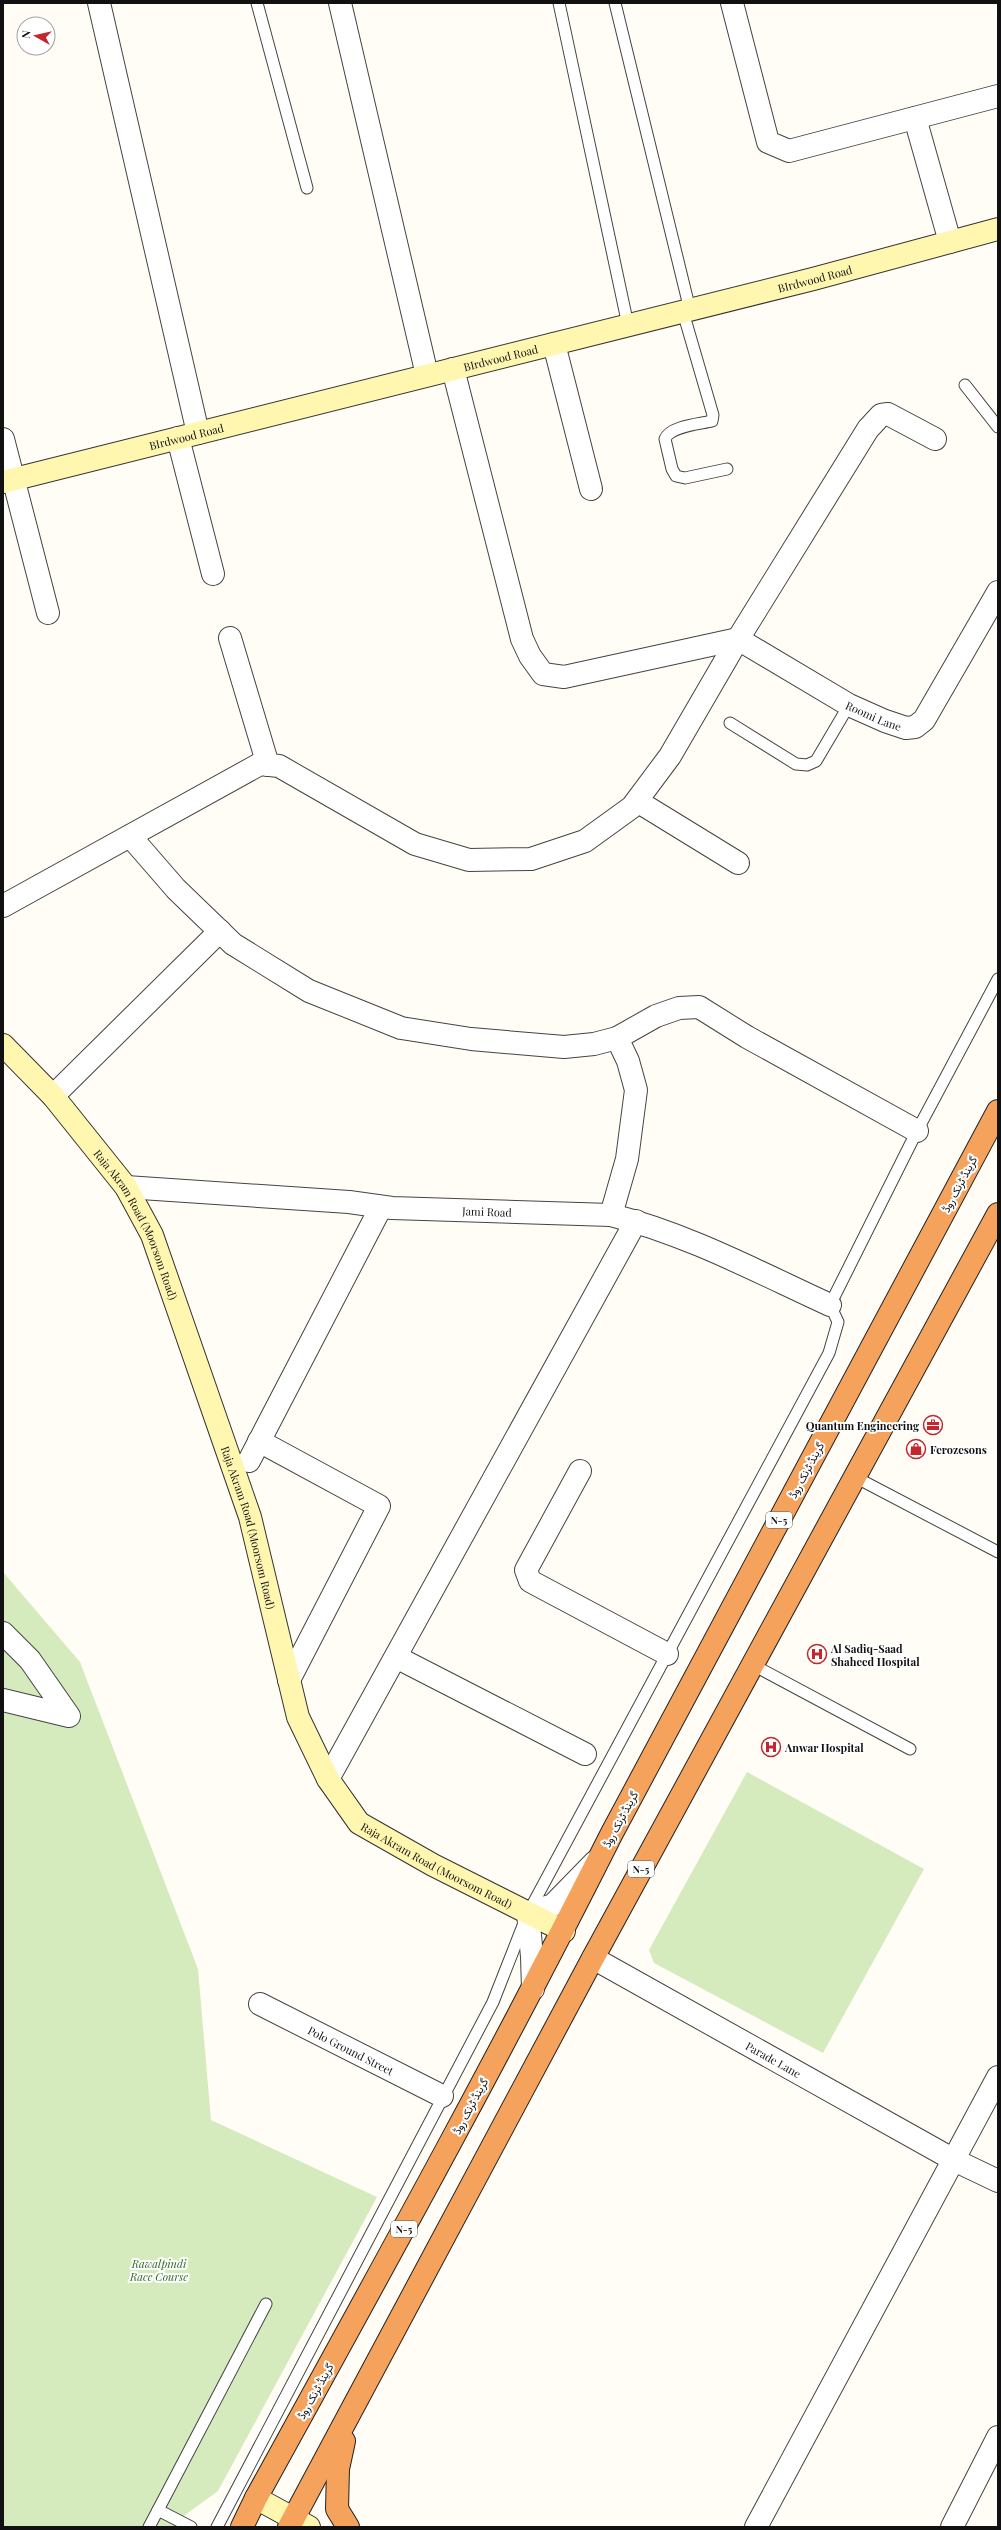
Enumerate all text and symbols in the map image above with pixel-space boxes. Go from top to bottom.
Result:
north arrow [16,16,56,56]
text: N [18,30,34,40]
street label: BIrdwood Road [776,261,854,295]
street label: BIrdwood Road [462,341,540,374]
street label: BIrdwood Road [148,419,226,453]
street label: Roomi Lane [844,697,904,734]
street label: Raja Akram Road (Moorsom Road) [91,1146,181,1302]
street label: گرینڈ ٹرنک روڈ [938,1153,980,1215]
street label: Jami Road [461,1203,513,1219]
office icon: Quantum Engineering [922,1414,944,1436]
place label: Quantum Engineering [806,1418,920,1433]
shop icon: Ferozesons [905,1438,927,1460]
street label: گرینڈ ٹرنک روڈ [785,1439,827,1501]
place label: Ferozesons [930,1442,987,1457]
street label: Raja Akram Road (Moorsom Road) [218,1444,279,1611]
road number: N-5 [766,1512,792,1528]
place label: Al Sadiq-Saad Shaheed Hospital [830,1641,920,1669]
hospital icon: Al Sadiq-Saad Shaheed Hospital [806,1643,828,1665]
hospital icon: Anwar Hospital [760,1736,782,1758]
place label: Anwar Hospital [784,1740,864,1755]
street label: گرینڈ ٹرنک روڈ [599,1788,641,1850]
street label: Raja Akram Road (Moorsom Road) [359,1818,515,1911]
road number: N-5 [628,1861,654,1877]
street label: Polo Ground Street [306,2022,397,2078]
street label: Parade Lane [743,2038,804,2081]
street label: گرینڈ ٹرنک روڈ [449,2075,491,2137]
road number: N-5 [391,2221,417,2237]
park label: Rawalpindi Race Course [129,2256,188,2284]
street label: گرینڈ ٹرنک روڈ [294,2360,337,2422]

